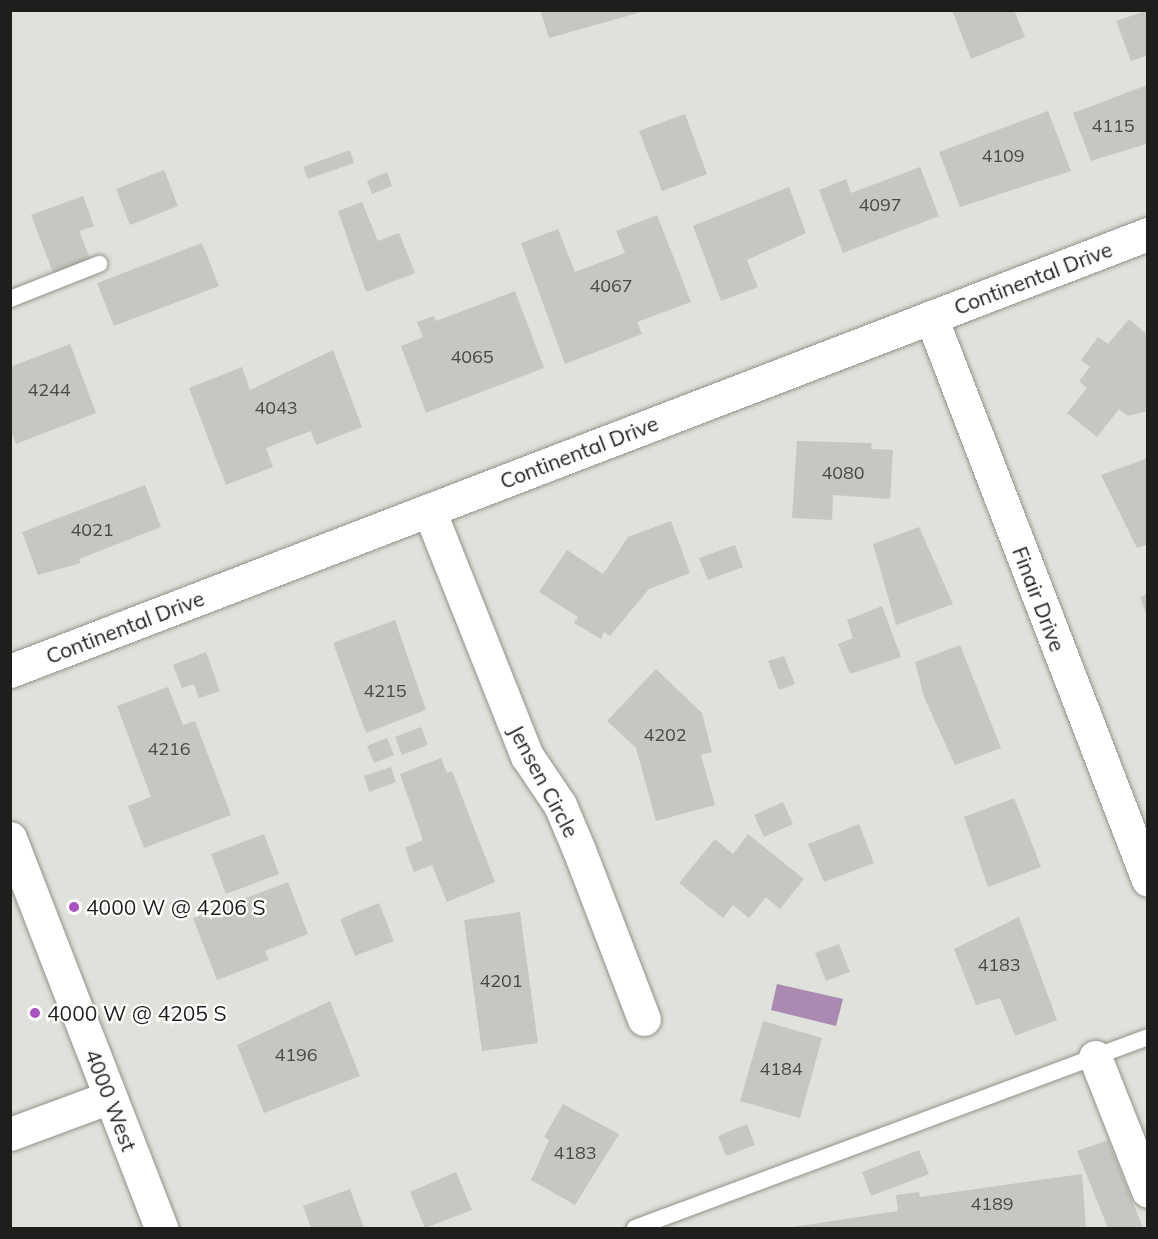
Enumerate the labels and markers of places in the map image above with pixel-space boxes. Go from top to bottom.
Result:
place label: 4000 W @ 4206 S [86,894,266,920]
marker: 4000 W @ 4206 S [67,900,81,914]
place label: 4000 W @ 4205 S [47,1000,227,1026]
marker: 4000 W @ 4205 S [28,1006,42,1020]

